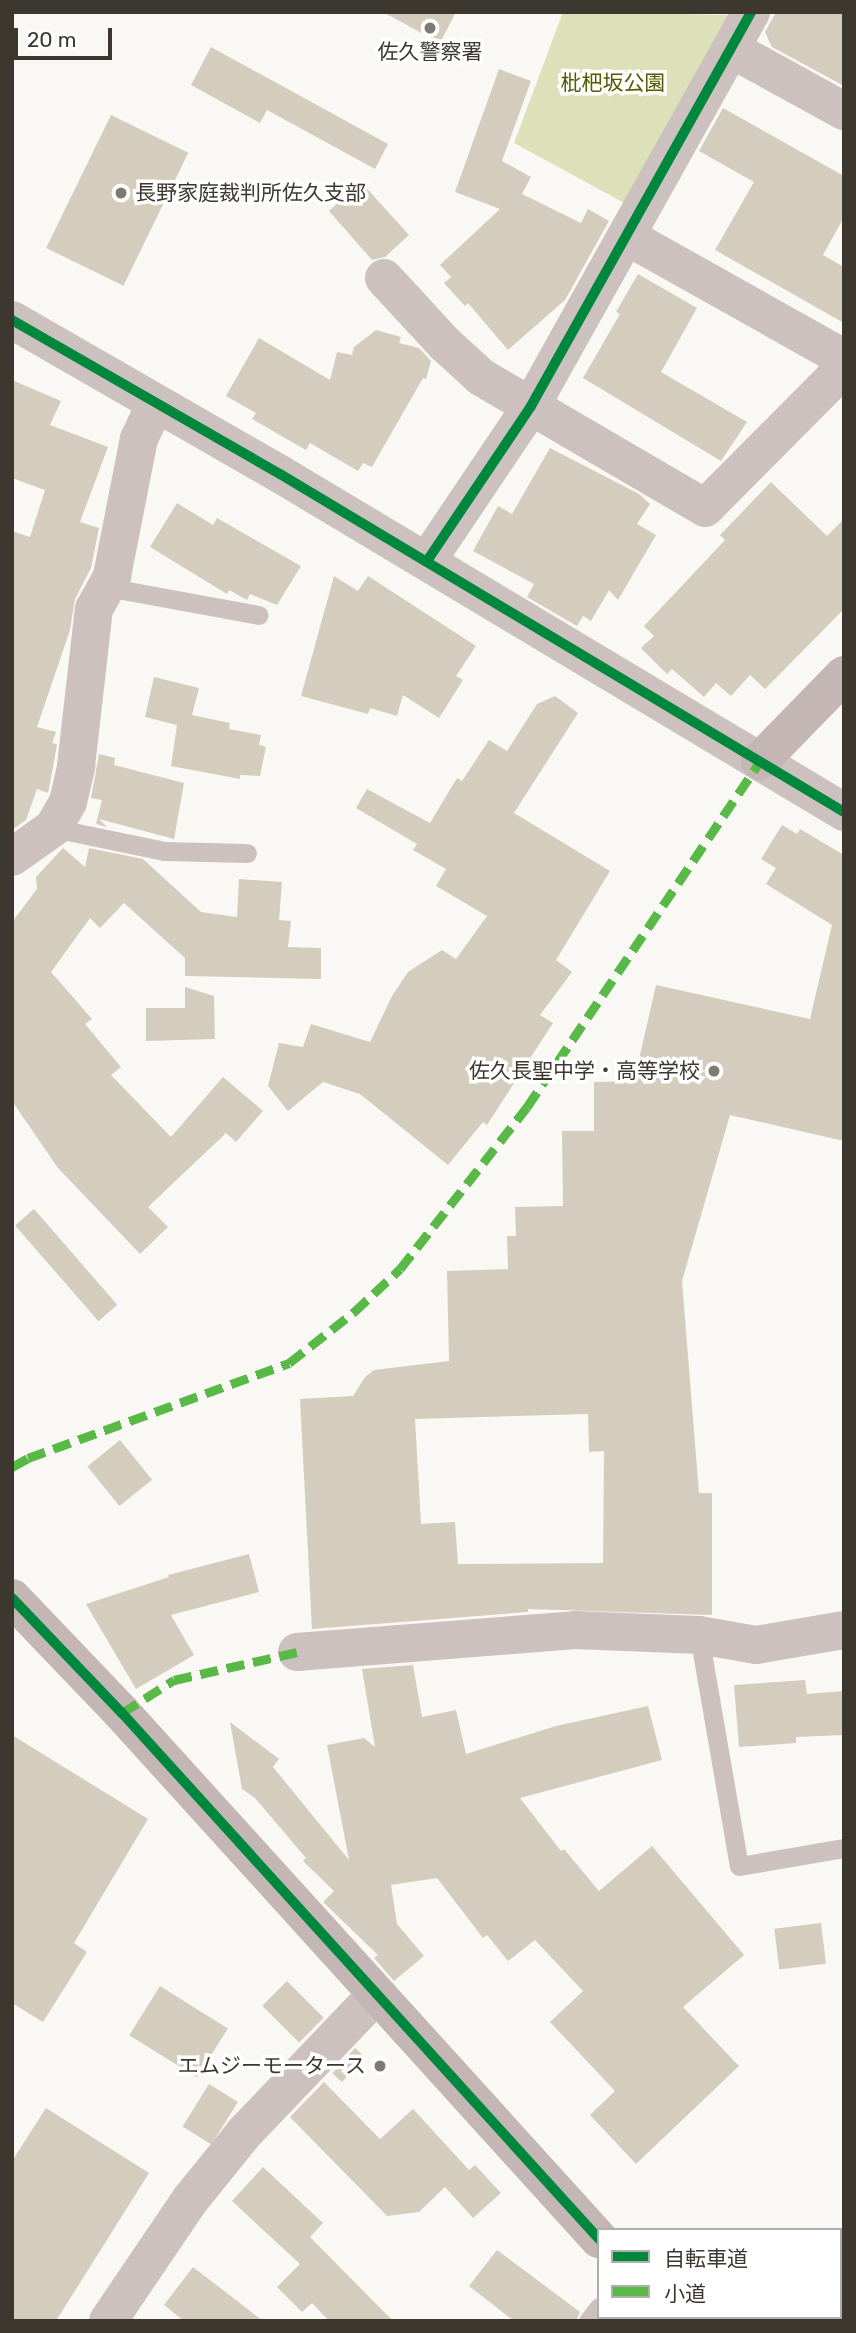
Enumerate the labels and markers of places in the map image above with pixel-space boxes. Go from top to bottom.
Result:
marker: 佐久警察署 [422,20,438,36]
place label: 佐久警察署 [378,39,482,65]
place label: 長野家庭裁判所佐久支部 [135,180,366,206]
marker: 長野家庭裁判所佐久支部 [113,185,129,201]
place label: 佐久長聖中学・高等学校 [469,1058,700,1084]
marker: 佐久長聖中学・高等学校 [706,1063,722,1079]
place label: エムジーモータース [177,2053,366,2079]
marker: エムジーモータース [372,2058,388,2074]

